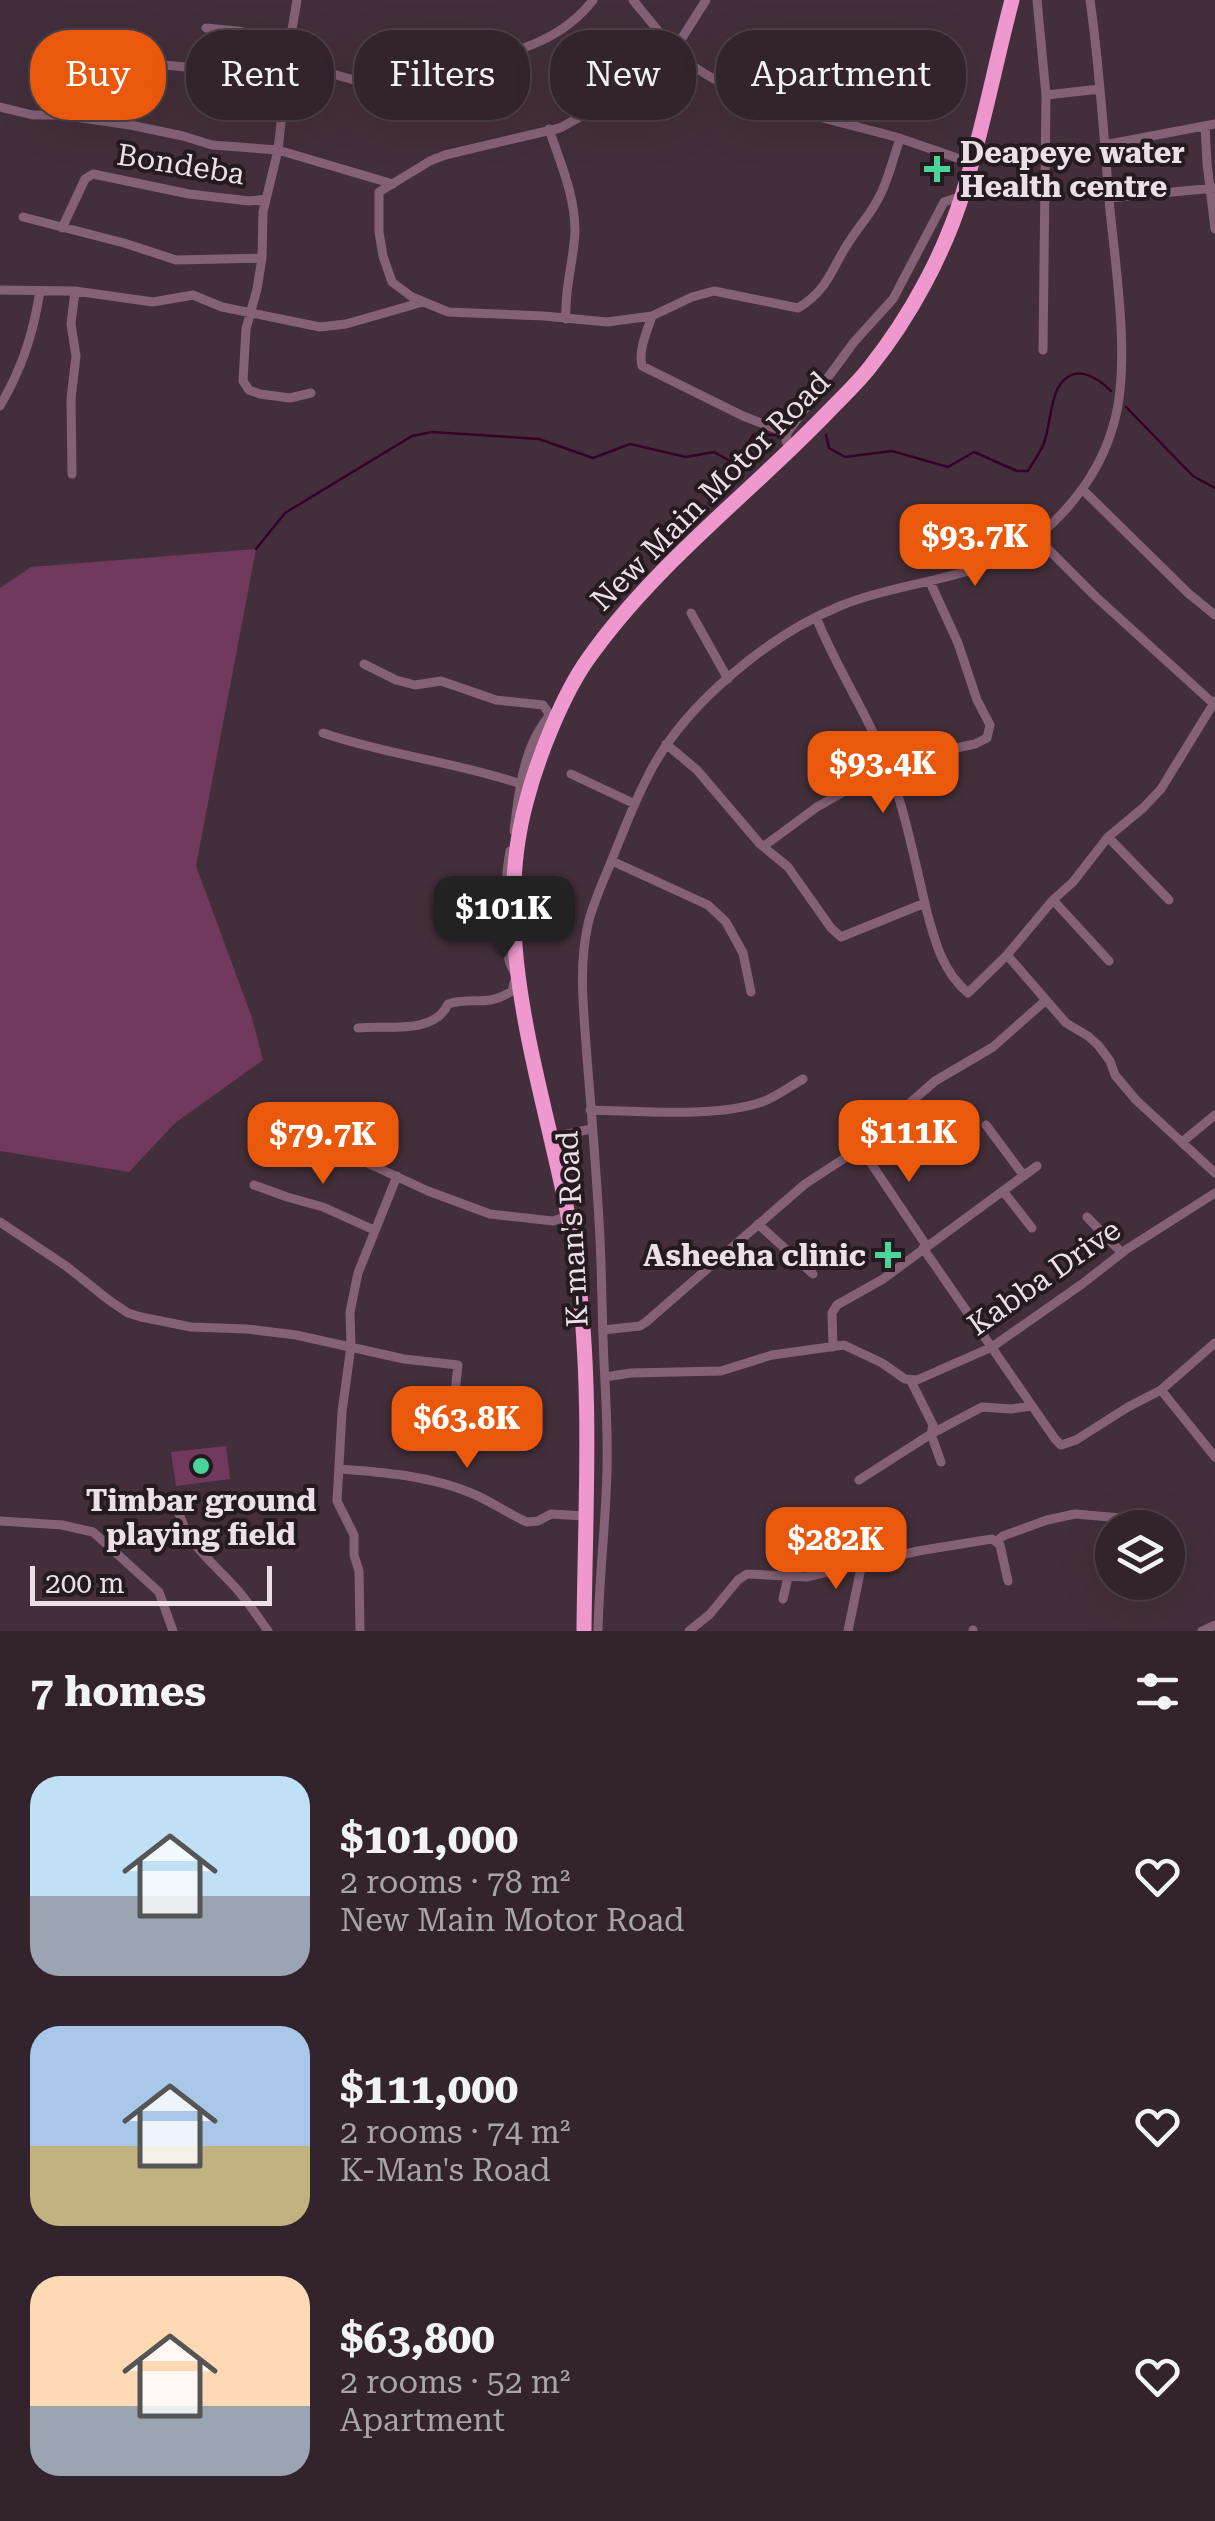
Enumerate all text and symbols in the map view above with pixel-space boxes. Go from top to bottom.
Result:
chip: Buy [30,30,166,120]
chip: Rent [186,30,334,120]
chip: Filters [354,30,530,120]
chip: New [550,30,696,120]
chip: Apartment [716,30,966,120]
place label: Deapeye water Health centre [960,135,1185,204]
street label: Bondeba [115,137,247,191]
marker: Deapeye water Health centre [924,156,950,182]
street label: New Main Motor Road [583,364,837,618]
pin: $93.7K [894,504,1056,589]
text: $93.7K [922,517,1028,555]
pin: $93.4K [802,731,964,816]
text: $93.4K [830,744,936,782]
pin: $101K [434,876,574,961]
text: $101K [456,889,552,927]
pin: $111K [839,1100,979,1185]
pin: $79.7K [242,1102,404,1187]
text: $111K [861,1113,957,1151]
text: $79.7K [270,1115,376,1153]
street label: K-man's Road [549,1130,595,1328]
street label: Kabba Drive [961,1212,1127,1342]
place label: Asheeha clinic [643,1238,866,1273]
marker: Asheeha clinic [875,1242,901,1268]
pin: $63.8K [386,1386,548,1471]
text: $63.8K [414,1399,520,1437]
marker: Timbar ground playing field [190,1455,212,1477]
place label: Timbar ground playing field [86,1483,316,1552]
pin: $282K [766,1507,906,1592]
map controls [1095,1510,1185,1600]
button: layers [1095,1510,1185,1600]
text: $282K [788,1520,884,1558]
scale bar [30,1561,272,1606]
text: 200 m [45,1567,125,1600]
icon: filters [1130,1664,1185,1719]
text: 7 homes [30,1667,206,1716]
text: $101,000 [340,1814,518,1863]
icon: home [110,1816,230,1936]
icon: heart [1130,1849,1185,1904]
text: 2 rooms · 78 m² [340,1863,570,1901]
text: New Main Motor Road [340,1901,685,1939]
text: $111,000 [340,2064,518,2113]
icon: home [110,2066,230,2186]
icon: heart [1130,2099,1185,2154]
text: 2 rooms · 74 m² [340,2113,570,2151]
text: K-Man's Road [340,2151,551,2189]
text: $63,800 [340,2314,495,2363]
icon: home [110,2316,230,2436]
icon: heart [1130,2349,1185,2404]
text: 2 rooms · 52 m² [340,2363,570,2401]
text: Apartment [340,2401,505,2439]

